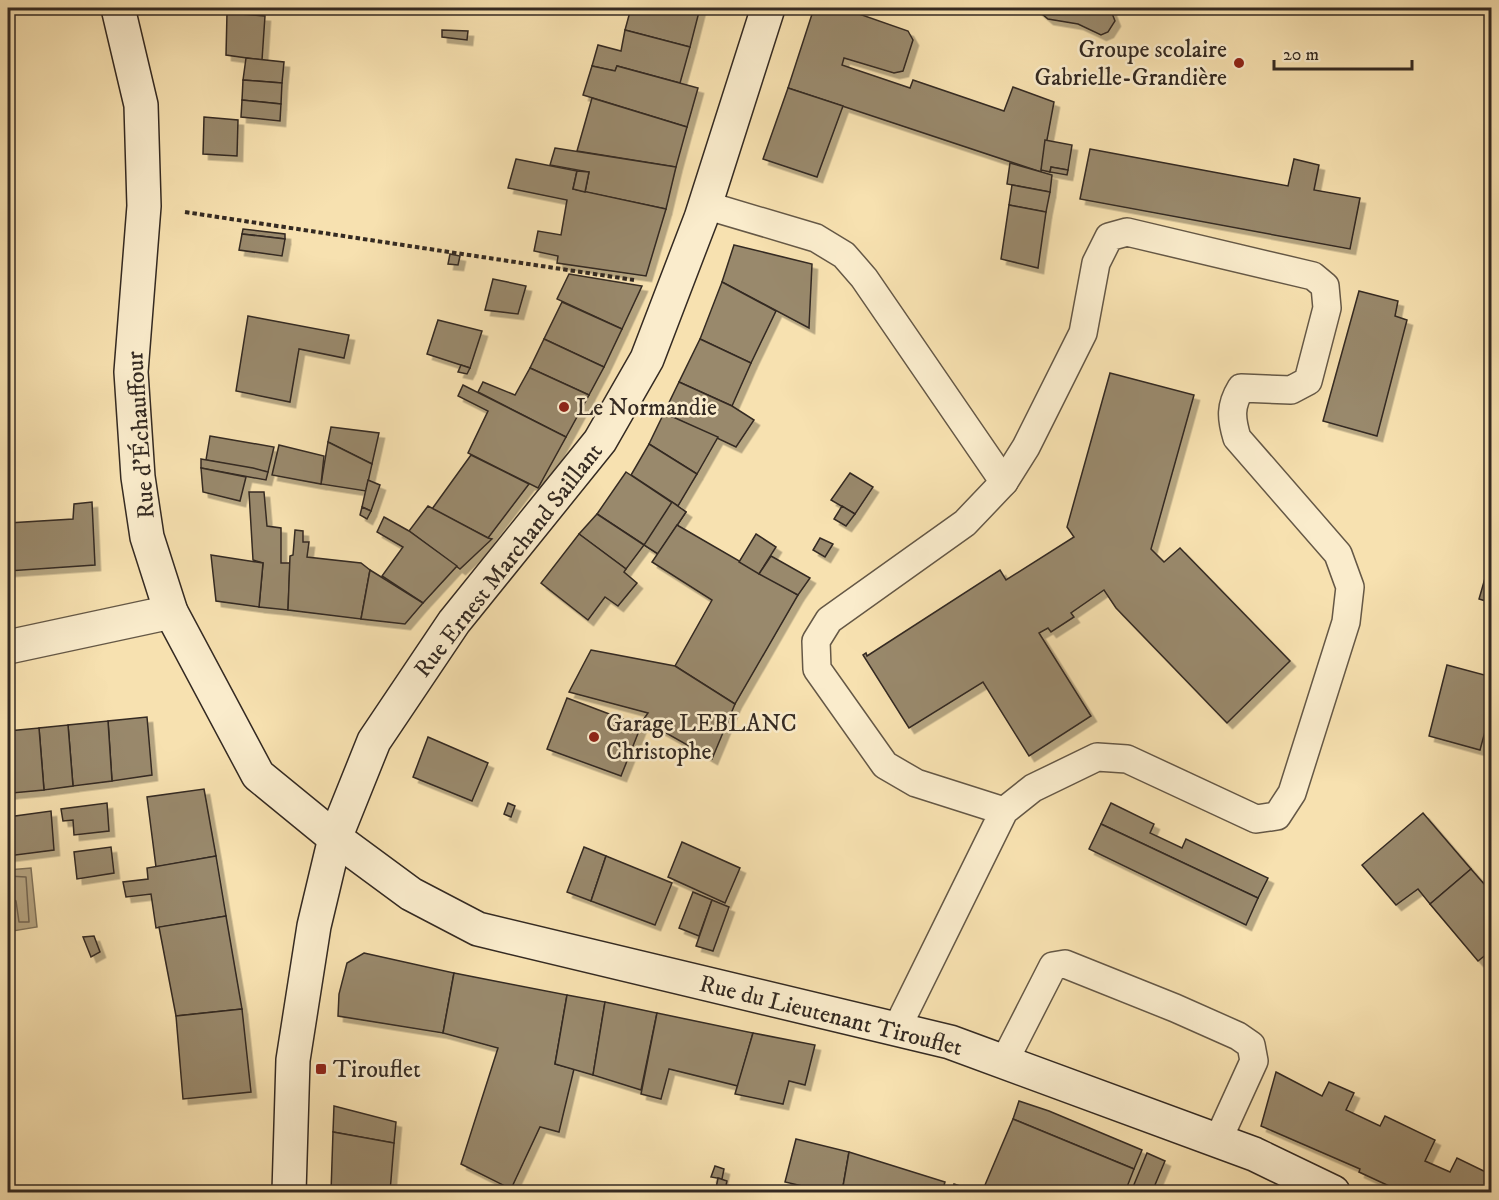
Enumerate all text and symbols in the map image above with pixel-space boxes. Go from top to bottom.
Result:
scale bar [1274,33,1412,71]
place label: Groupe scolaire Gabrielle-Grandière [1034,35,1227,93]
text: 20 m [1283,44,1319,66]
marker: Groupe scolaire Gabrielle-Grandière [1232,56,1246,70]
street label: Rue d'Échauffour [120,350,162,520]
place label: Le Normandie [576,393,717,423]
marker: Le Normandie [557,400,571,414]
street label: Rue Ernest Marchand Saillant [408,437,610,684]
place label: Garage LEBLANC Christophe [606,709,797,767]
marker: Garage LEBLANC Christophe [587,730,601,744]
street label: Rue du Lieutenant Tirouflet [696,969,965,1063]
place label: Tirouflet [333,1055,421,1085]
marker: Tirouflet [314,1062,328,1076]

